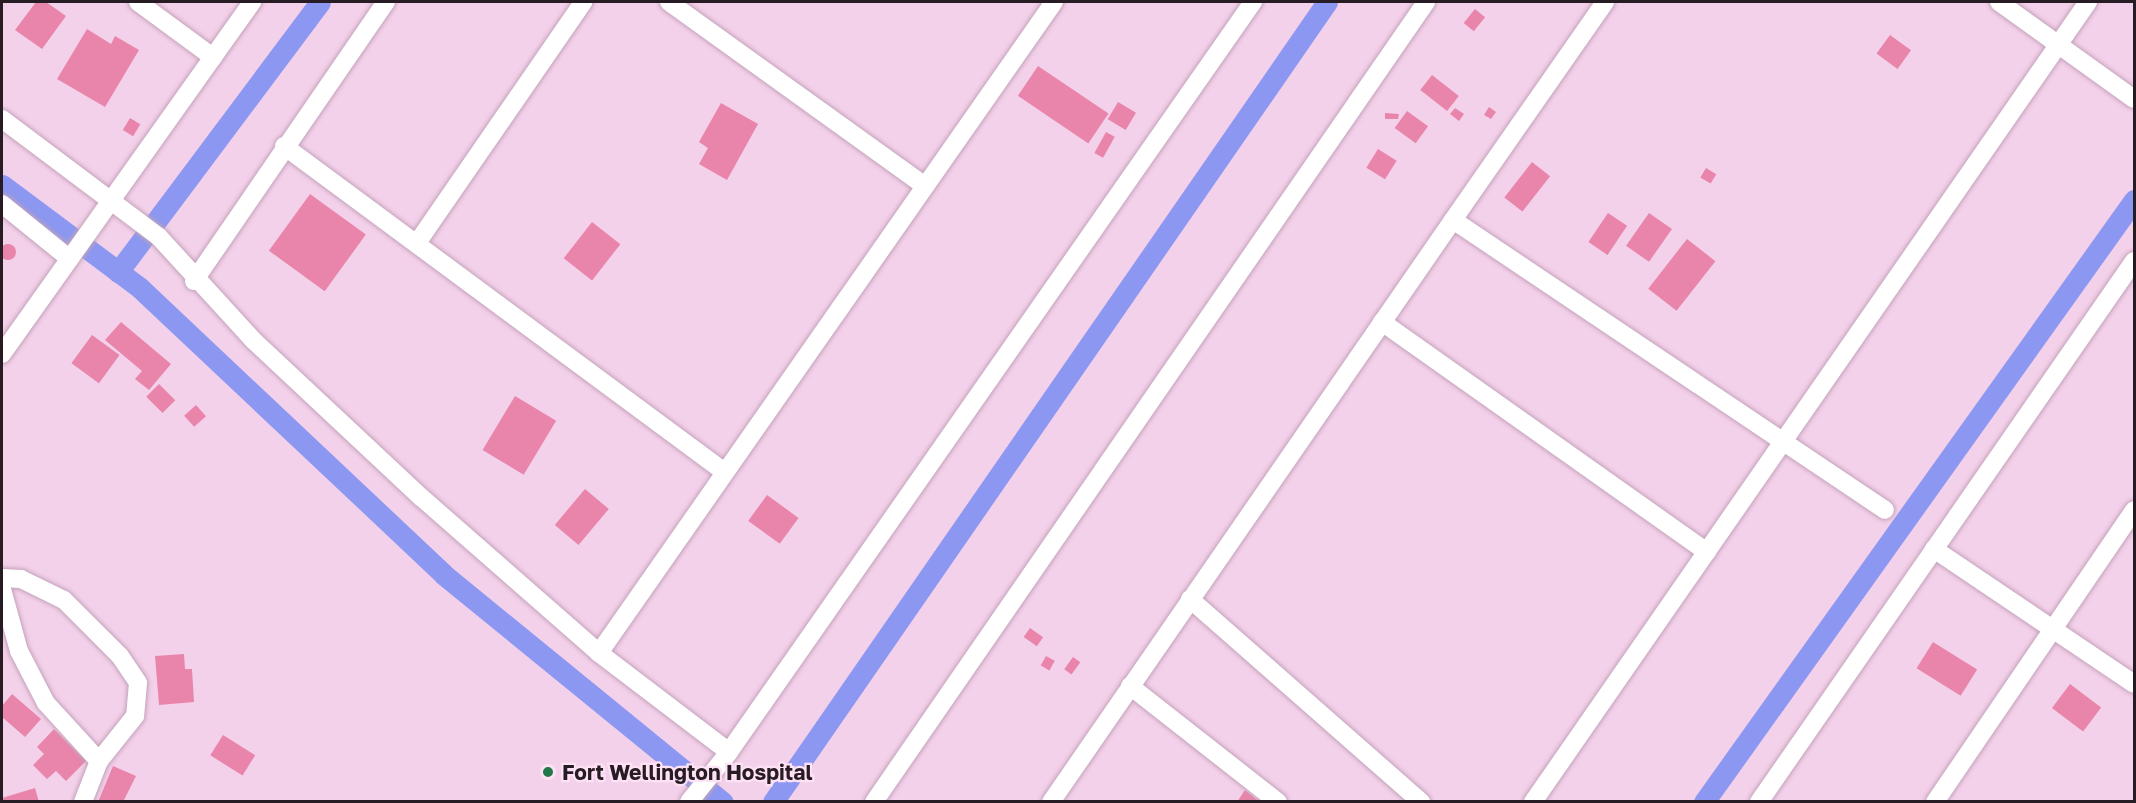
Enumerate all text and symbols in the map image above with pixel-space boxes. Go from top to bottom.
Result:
place label: Fort Wellington Hospital [562,759,812,785]
marker: Fort Wellington Hospital [539,763,557,781]

